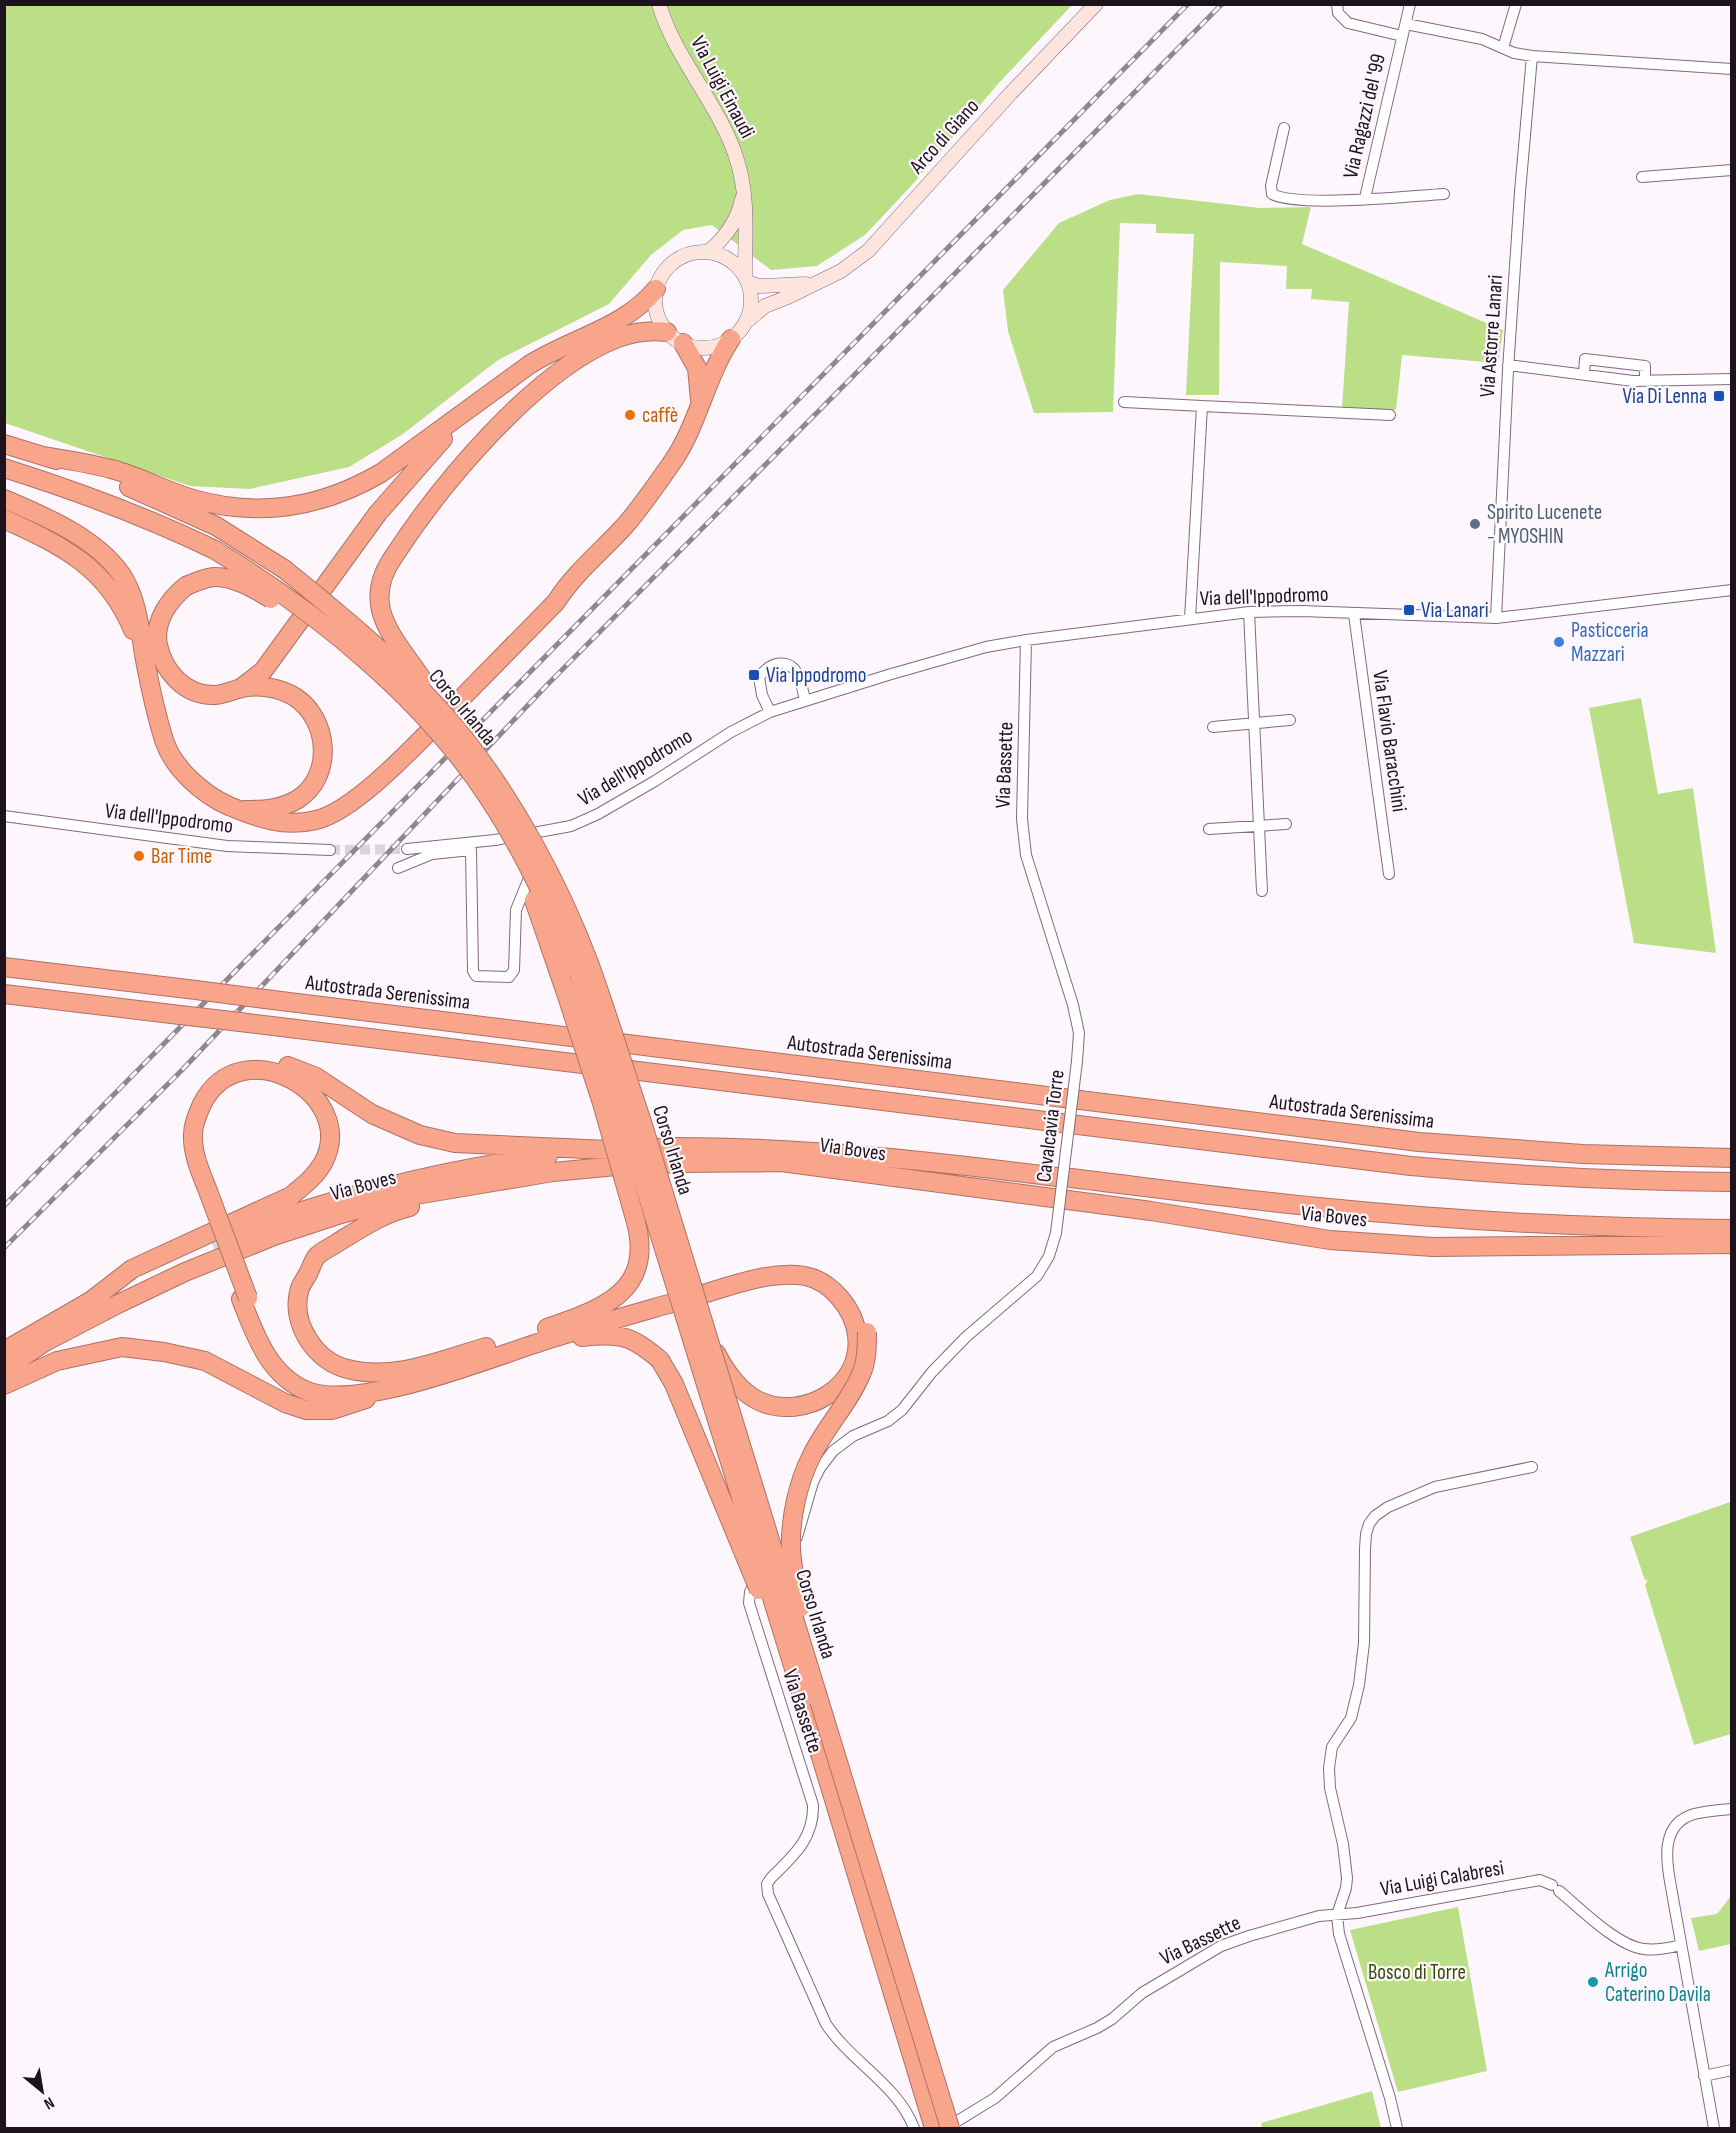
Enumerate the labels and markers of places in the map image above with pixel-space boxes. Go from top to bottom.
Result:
place label: Via Di Lenna [1623,384,1707,409]
marker: Via Di Lenna [1712,389,1726,403]
place label: caffè [642,403,678,428]
marker: caffè [623,408,637,422]
place label: Spirito Lucenete - MYOSHIN [1487,500,1602,549]
marker: Spirito Lucenete - MYOSHIN [1468,517,1482,531]
place label: Via Lanari [1421,598,1489,623]
marker: Via Lanari [1402,603,1416,617]
place label: Pasticceria Mazzari [1571,618,1649,667]
marker: Pasticceria Mazzari [1552,635,1566,649]
place label: Via Ippodromo [766,663,867,688]
marker: Via Ippodromo [747,668,761,682]
place label: Bar Time [151,844,212,869]
marker: Bar Time [132,849,146,863]
place label: Arrigo Caterino Davila [1604,1958,1711,2007]
marker: Arrigo Caterino Davila [1586,1975,1600,1989]

